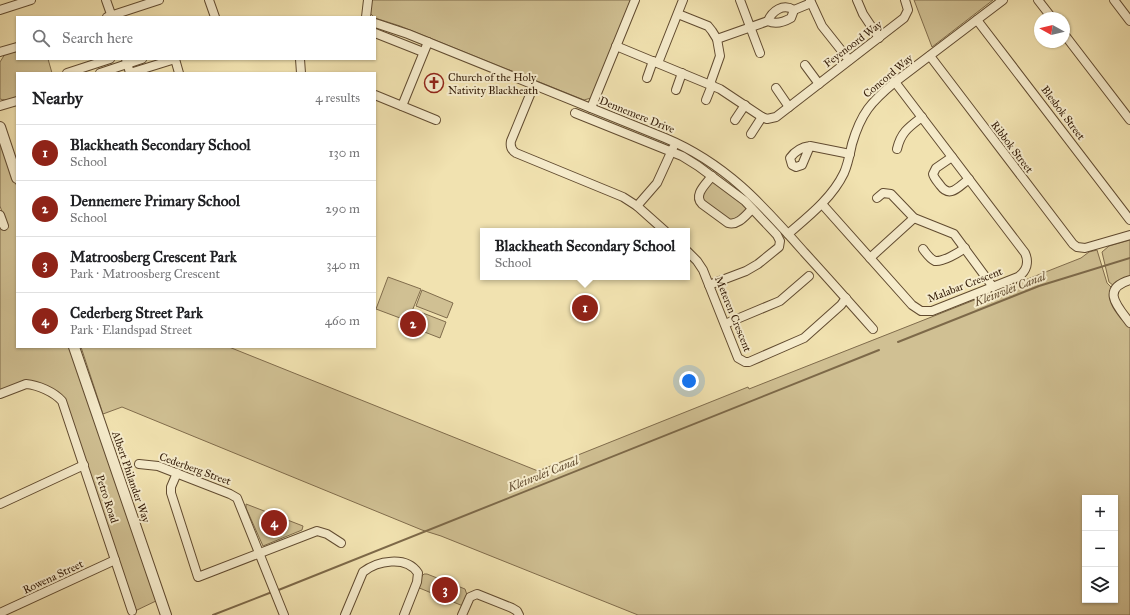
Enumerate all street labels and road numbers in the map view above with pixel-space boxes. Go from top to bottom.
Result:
street label: Feyenoord Way [821,17,885,70]
street label: Concord Way [861,51,916,101]
street label: Blesbok Street [1038,83,1088,143]
street label: Dennemere Drive [597,94,677,136]
street label: Ribbok Street [988,118,1036,176]
street label: Malabar Crescent [926,265,1004,305]
street label: Meteren Crescent [712,274,754,354]
street label: Albert Philander Way [109,429,153,525]
street label: Cederberg Street [157,450,233,488]
street label: Petro Road [93,473,121,525]
street label: Rowena Street [21,557,85,597]

